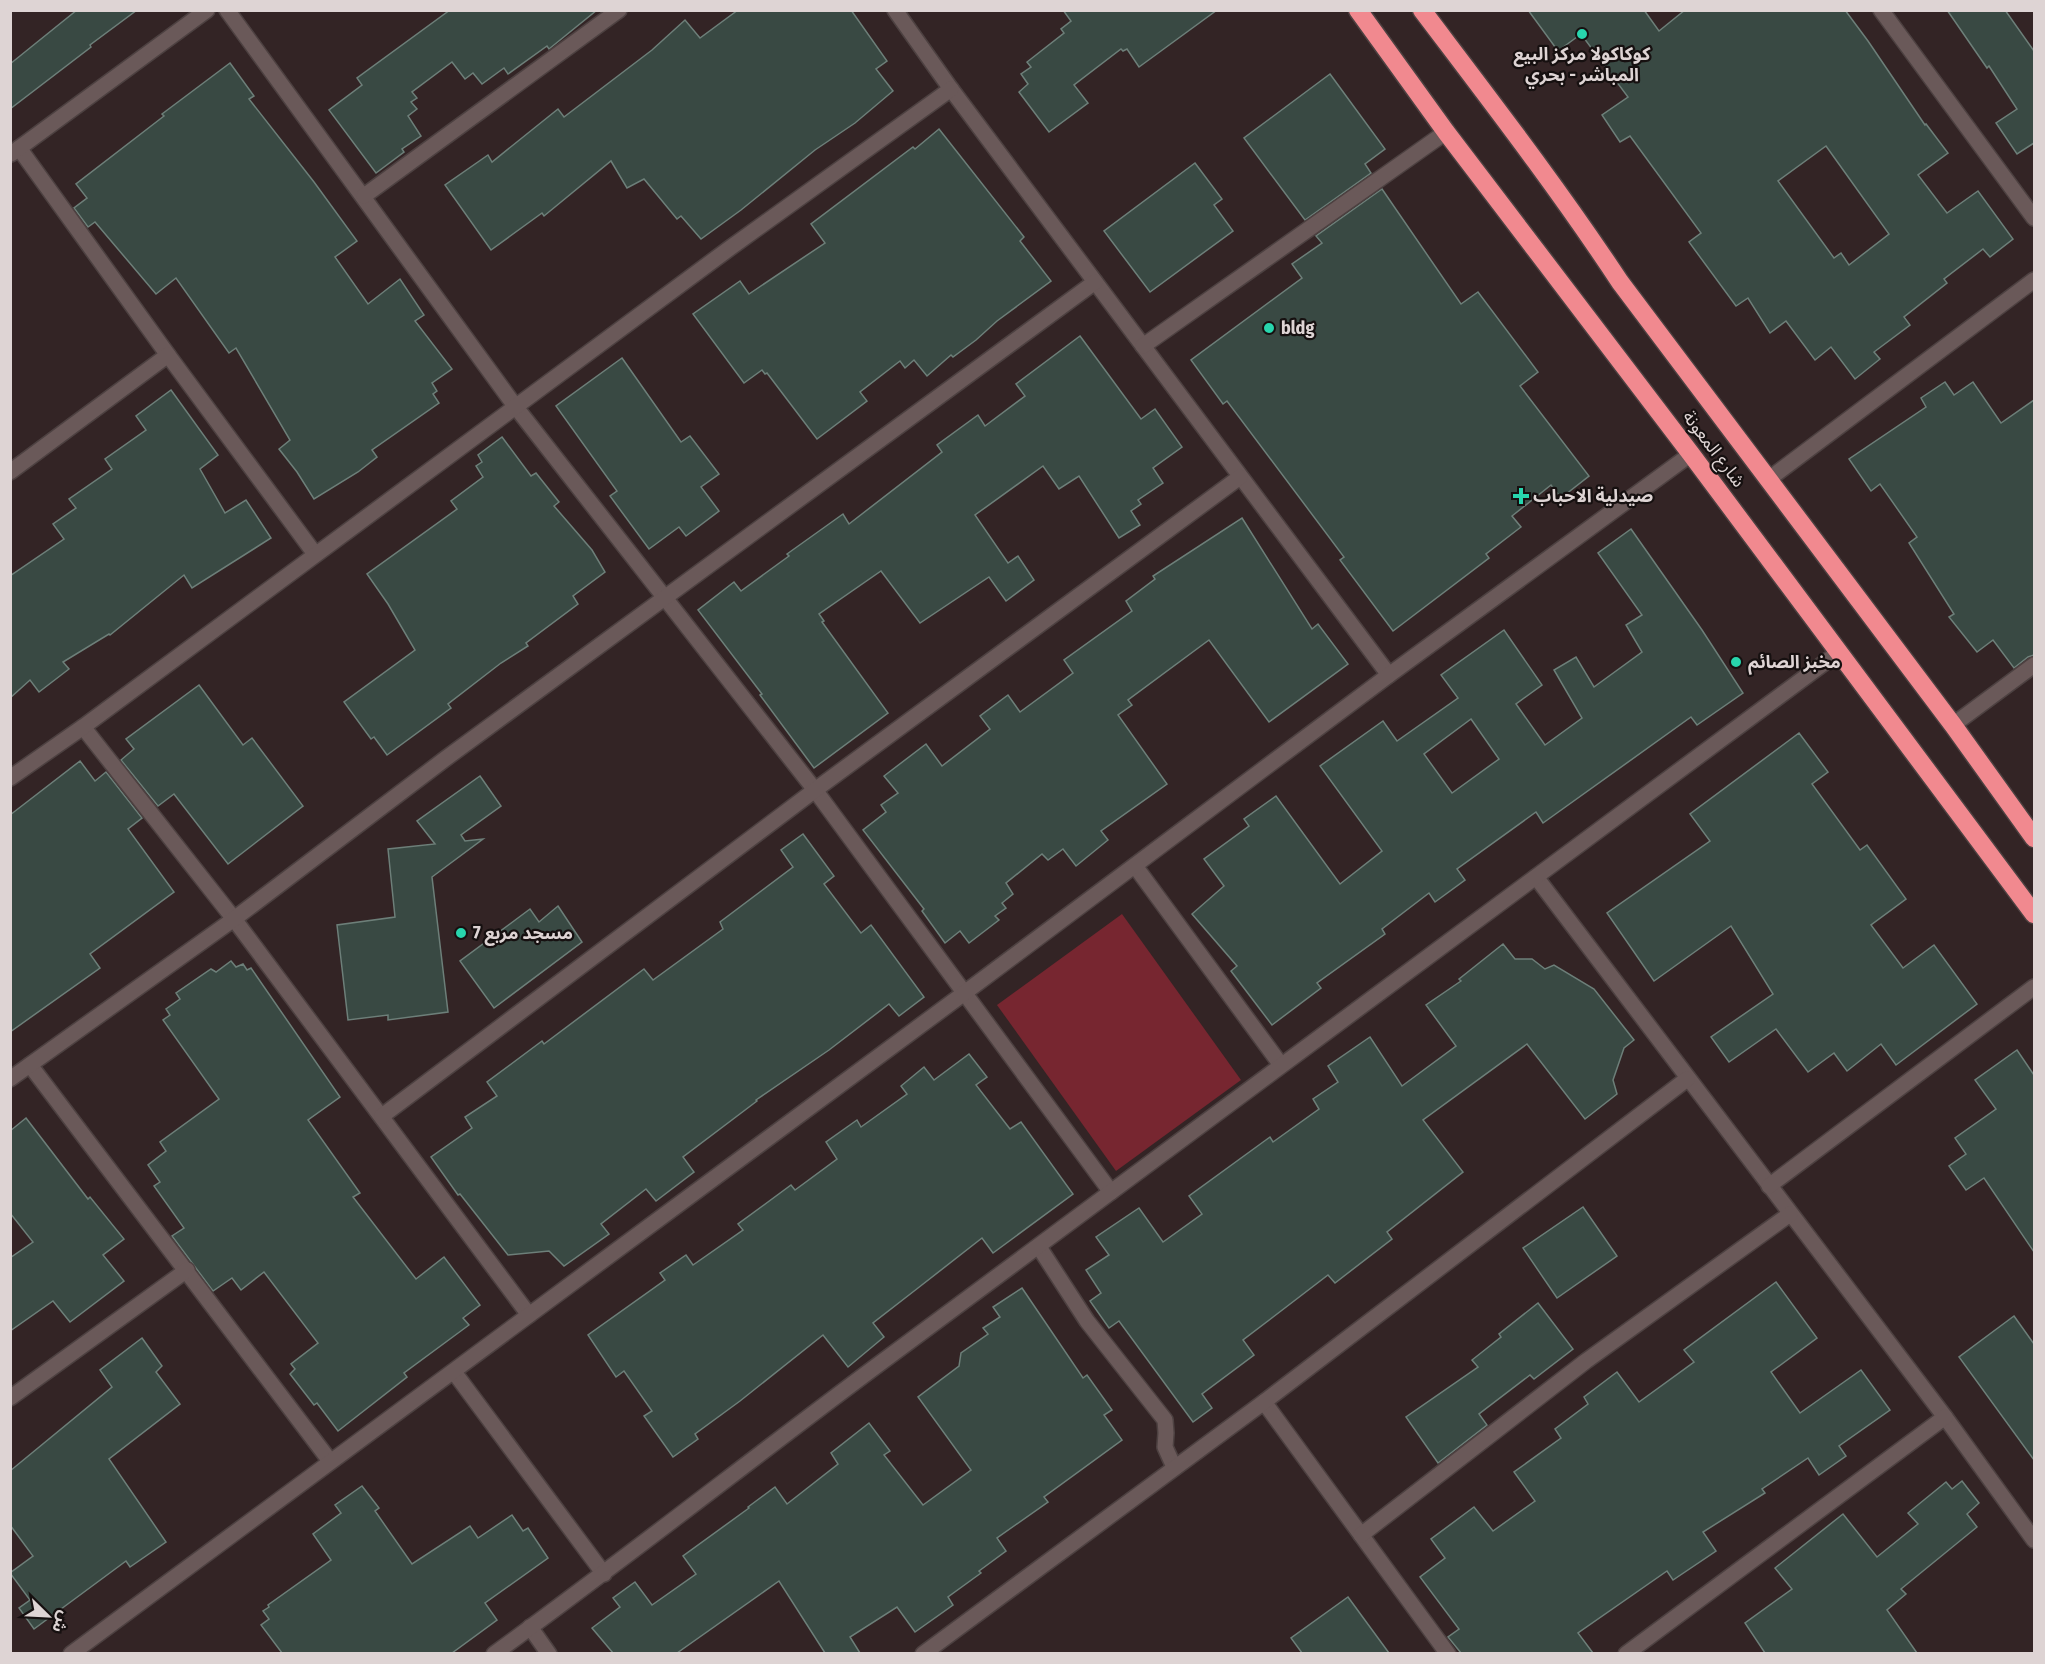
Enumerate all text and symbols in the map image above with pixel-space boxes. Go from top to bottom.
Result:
marker: كوكاكولا مركز البيع المباشر - بحري [1575,27,1589,41]
place label: كوكاكولا مركز البيع المباشر - بحري [1514,43,1651,89]
place label: bldg [1281,317,1314,339]
marker: bldg [1262,321,1276,335]
street label: شارع المعونة [1676,406,1750,493]
place label: صيدلية الاحباب [1533,485,1653,507]
marker: صيدلية الاحباب [1514,489,1528,503]
place label: مخبز الصائم [1748,651,1841,675]
marker: مخبز الصائم [1729,655,1743,669]
place label: مسجد مربع 7 [473,922,573,946]
marker: مسجد مربع 7 [454,926,468,940]
north arrow [18,1586,78,1646]
text: ش [48,1608,74,1636]

